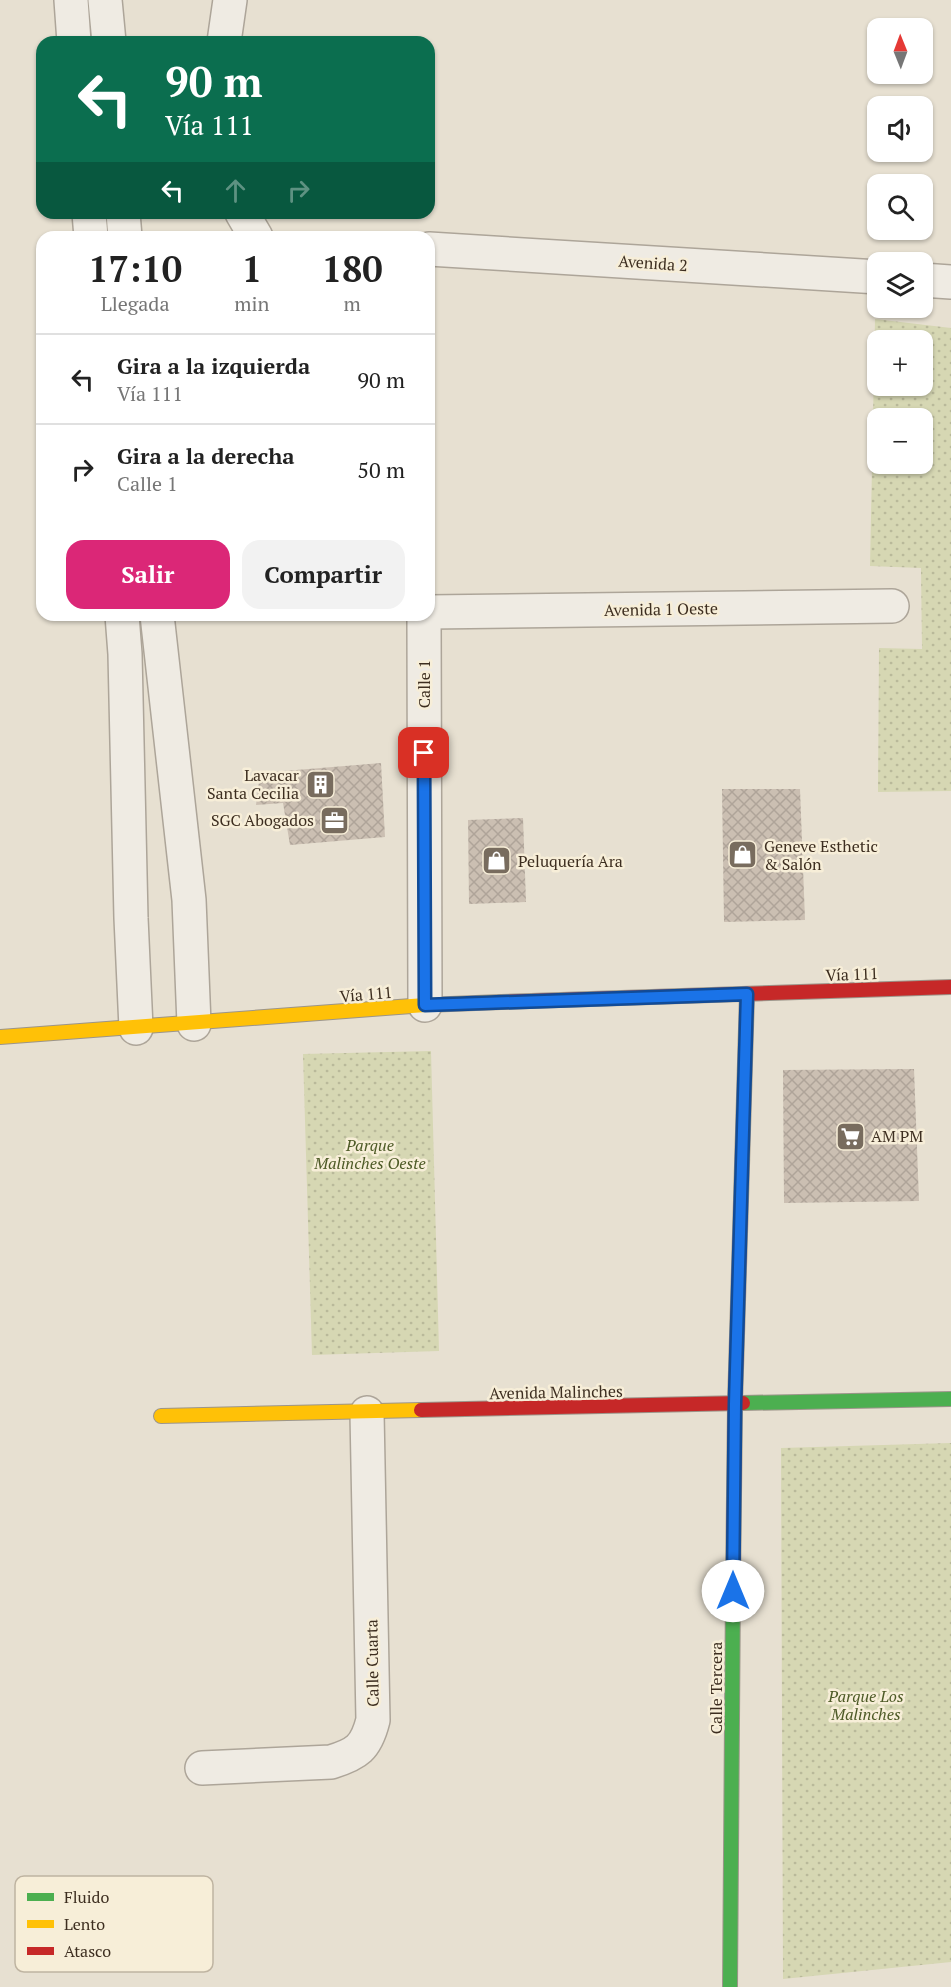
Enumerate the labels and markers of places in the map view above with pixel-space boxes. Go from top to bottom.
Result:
pin [398,727,449,778]
place label: Lavacar Santa Cecilia [207,764,300,804]
building icon: Lavacar Santa Cecilia [304,768,336,800]
office icon: SGC Abogados [319,804,351,836]
place label: SGC Abogados [211,809,314,831]
place label: Geneve Esthetic & Salón [764,835,878,875]
shop icon: Geneve Esthetic & Salón [727,839,759,871]
shop icon: Peluquería Ara [481,845,513,877]
place label: Peluquería Ara [518,850,623,872]
supermarket icon: AM PM [834,1120,866,1152]
place label: AM PM [871,1125,923,1147]

